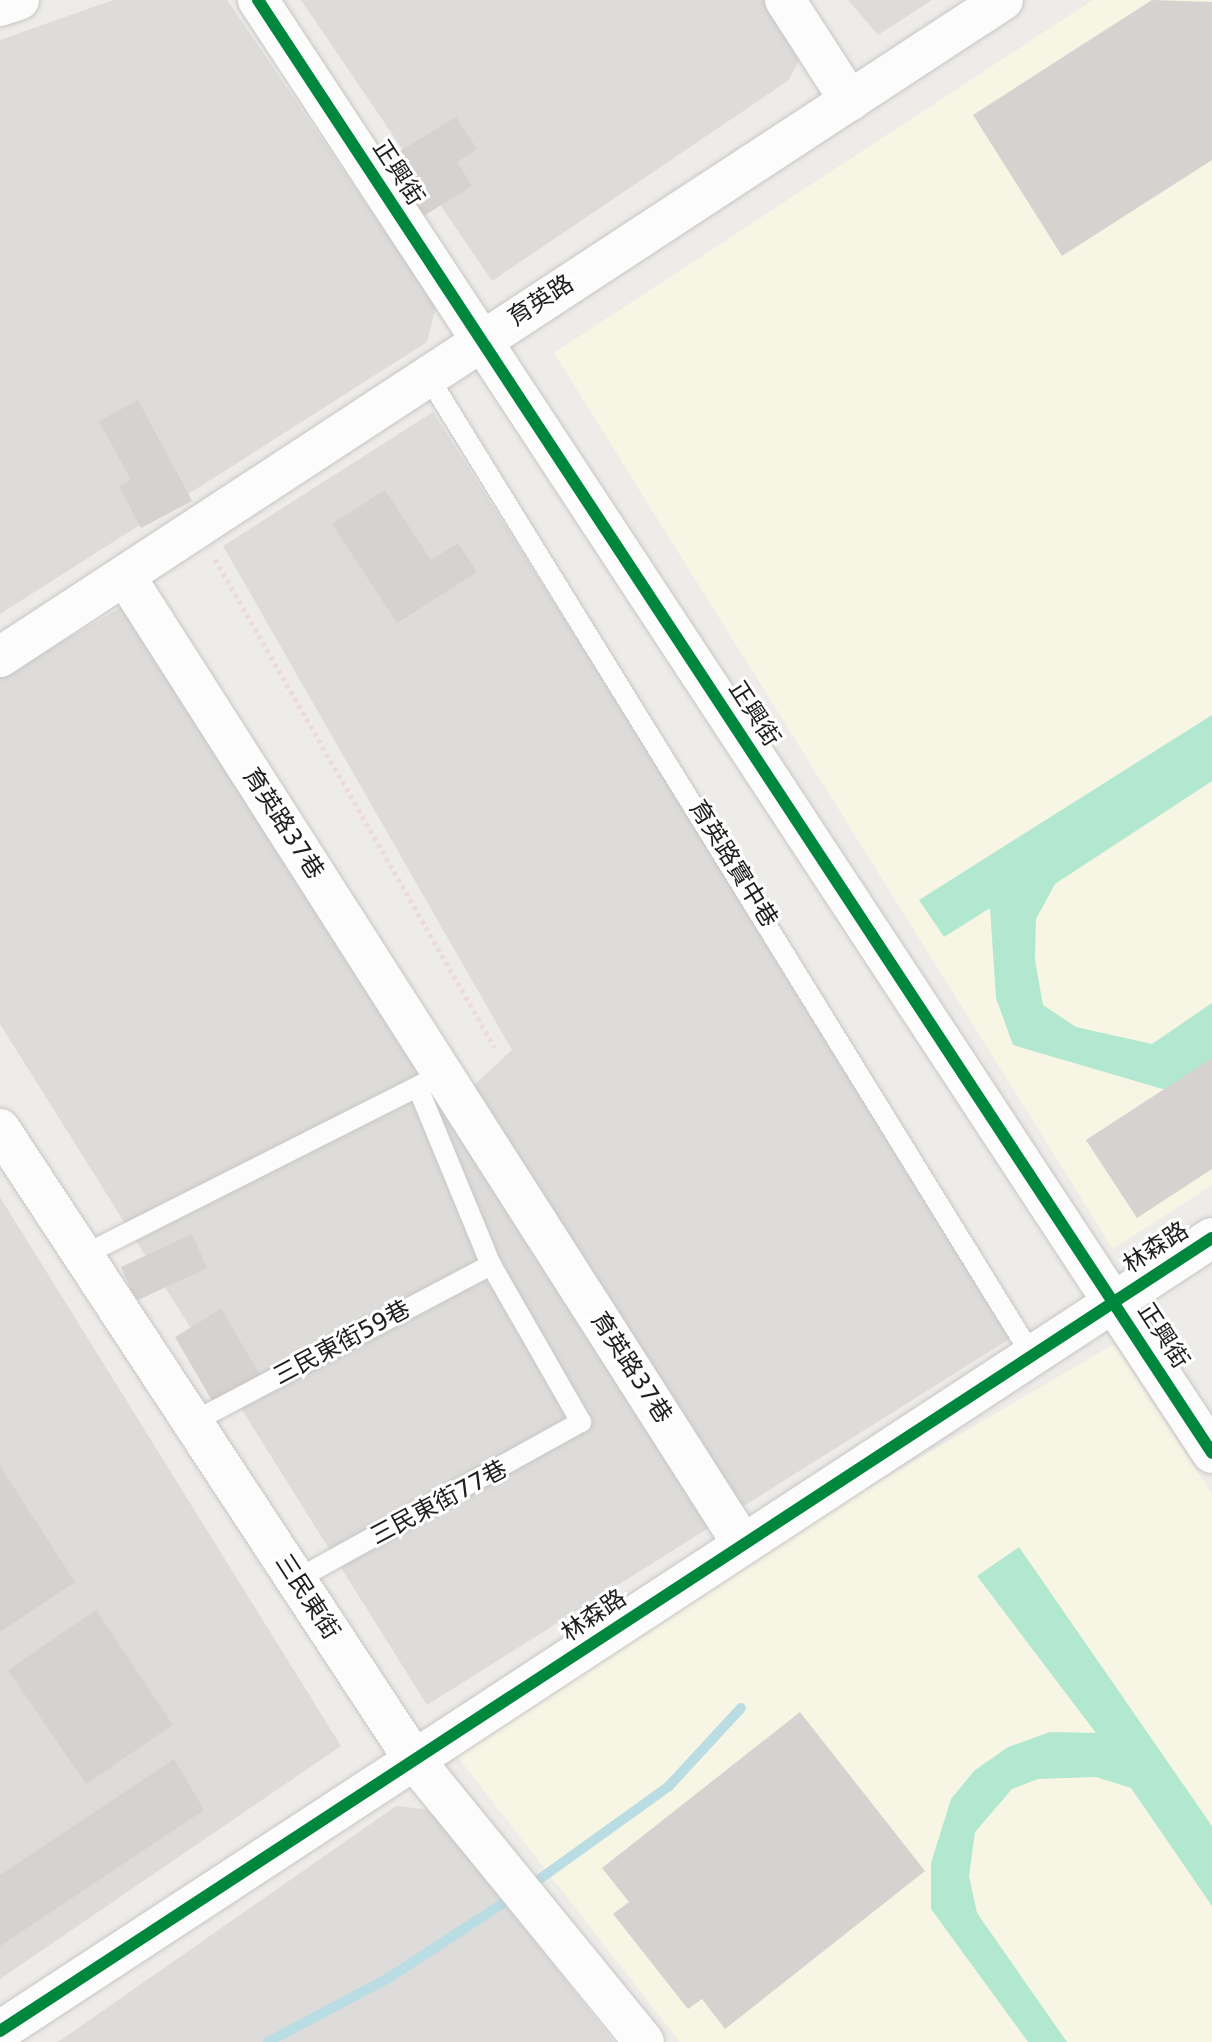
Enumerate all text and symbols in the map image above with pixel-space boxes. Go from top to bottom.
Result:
street label: 正興街 [366,135,430,211]
street label: 育英路 [503,269,579,333]
street label: 正興街 [722,676,786,752]
street label: 育英路37巷 [236,763,330,885]
street label: 育英路實中巷 [683,795,783,933]
street label: 林森路 [1118,1216,1194,1280]
street label: 三民東街59巷 [269,1295,415,1391]
street label: 正興街 [1131,1298,1195,1374]
street label: 育英路37巷 [584,1307,678,1429]
street label: 三民東街77巷 [366,1455,512,1551]
street label: 三民東街 [269,1549,345,1645]
street label: 林森路 [556,1584,632,1648]

